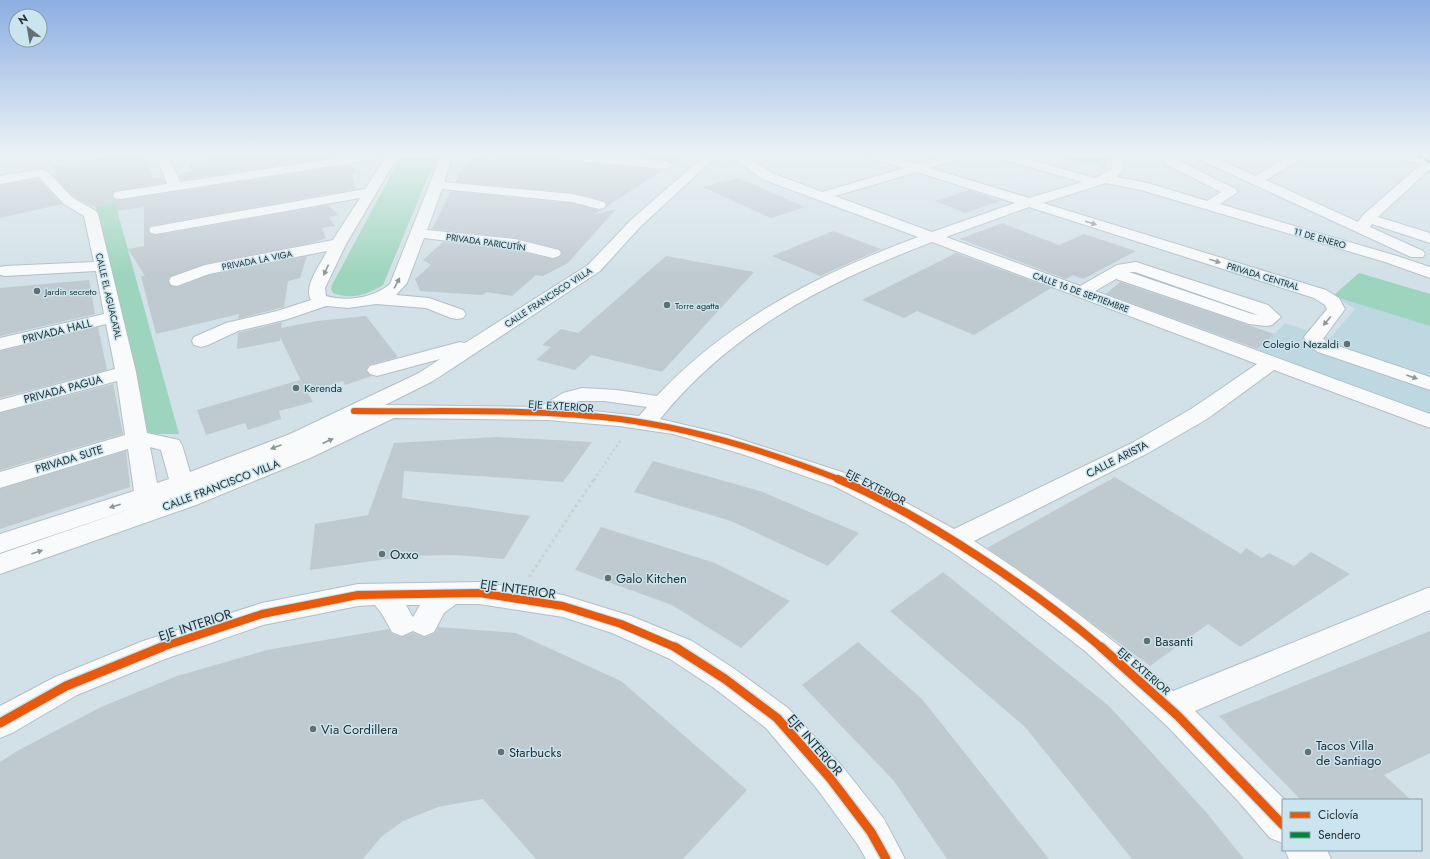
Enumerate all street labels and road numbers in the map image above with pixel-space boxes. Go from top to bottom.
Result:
street label: 11 DE ENERO [1292,224,1348,252]
street label: PRIVADA PARICUTÍN [445,230,527,254]
street label: PRIVADA LA VIGA [221,247,293,273]
street label: CALLE EL AGUACATAL [93,252,125,340]
street label: PRIVADA CENTRAL [1225,259,1301,293]
street label: CALLE FRANCISCO VILLA [502,264,594,330]
street label: CALLE 16 DE SEPTIEMBRE [1031,269,1131,315]
street label: PRIVADA HALL [21,315,93,347]
street label: PRIVADA PAGUA [22,371,105,407]
street label: EJE EXTERIOR [528,396,595,416]
street label: CALLE ARISTA [1083,436,1151,481]
street label: PRIVADA SUTE [33,441,105,477]
street label: CALLE FRANCISCO VILLA [160,455,283,515]
street label: EJE EXTERIOR [843,465,910,509]
street label: EJE INTERIOR [479,574,558,604]
street label: EJE INTERIOR [156,604,235,646]
street label: EJE EXTERIOR [1114,644,1175,699]
street label: EJE INTERIOR [783,710,848,780]

